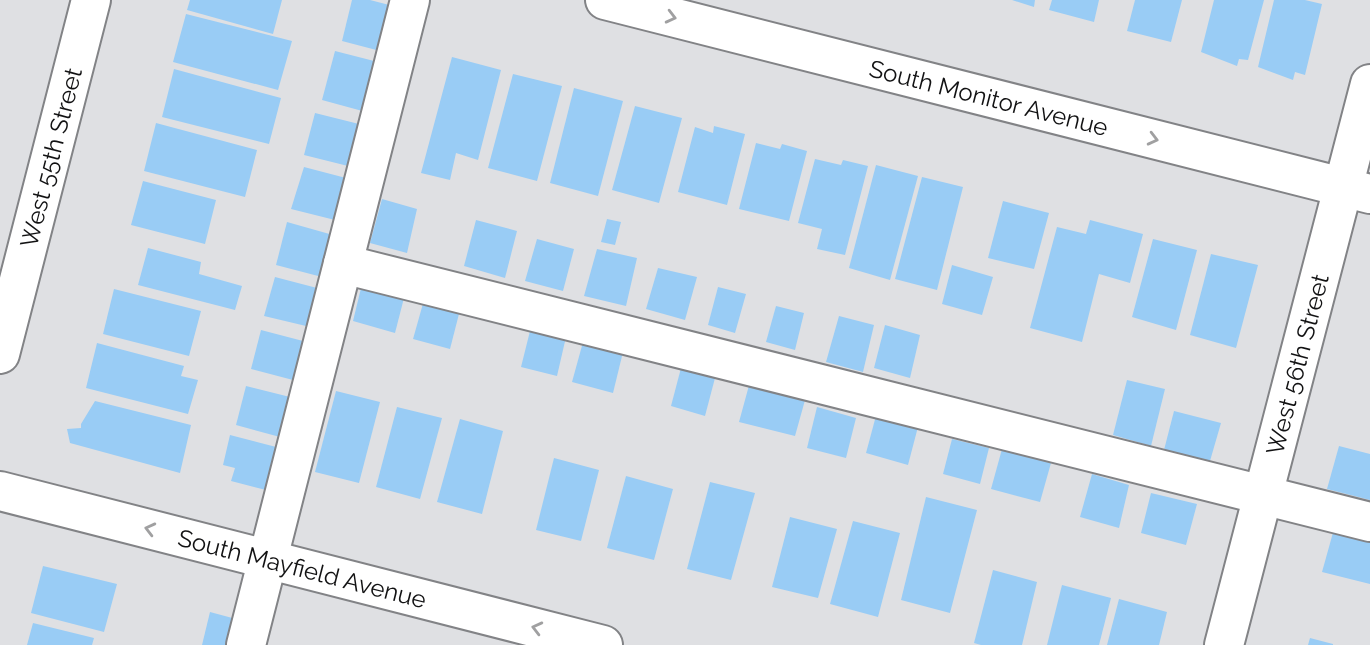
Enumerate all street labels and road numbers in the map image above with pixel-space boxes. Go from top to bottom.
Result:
street label: South Monitor Avenue [866,53,1111,142]
street label: West 55th Street [14,65,88,250]
street label: West 56th Street [1260,271,1334,458]
street label: South Mayfield Avenue [175,523,430,614]

